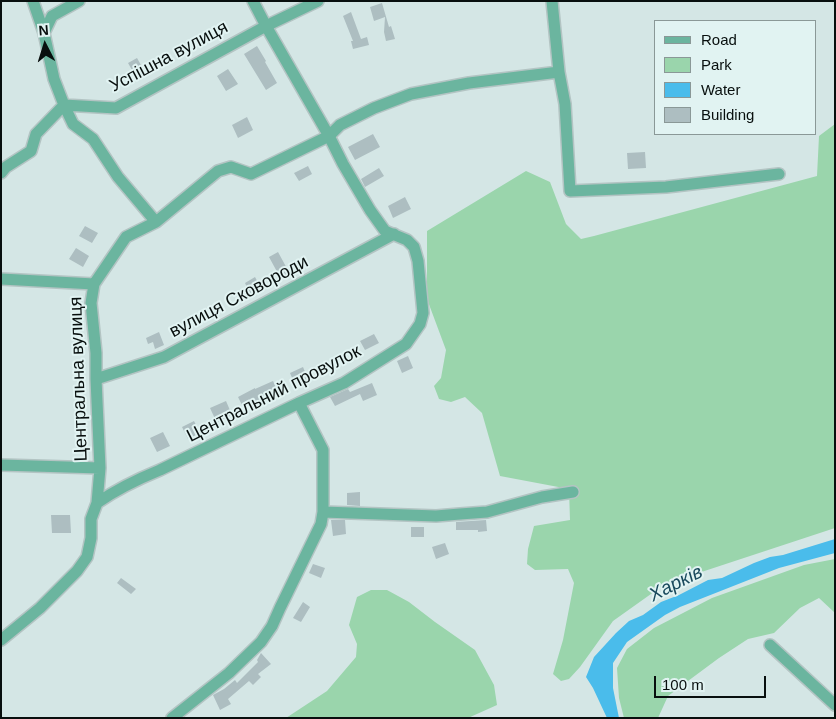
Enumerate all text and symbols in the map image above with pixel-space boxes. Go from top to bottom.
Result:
street label: Успішна вулиця [106,17,232,97]
north arrow [20,20,70,70]
legend [654,20,816,135]
text: N [38,22,49,38]
text: Road [701,31,737,48]
text: Park [701,56,732,73]
text: Water [701,81,740,98]
text: Building [701,106,754,123]
street label: вулиця Сковороди [166,251,312,343]
street label: Центральна вулиця [65,296,93,462]
street label: Центральний провулок [183,341,365,447]
water label: Харків [645,561,707,607]
scale bar [656,666,768,698]
text: 100 m [662,676,704,693]

